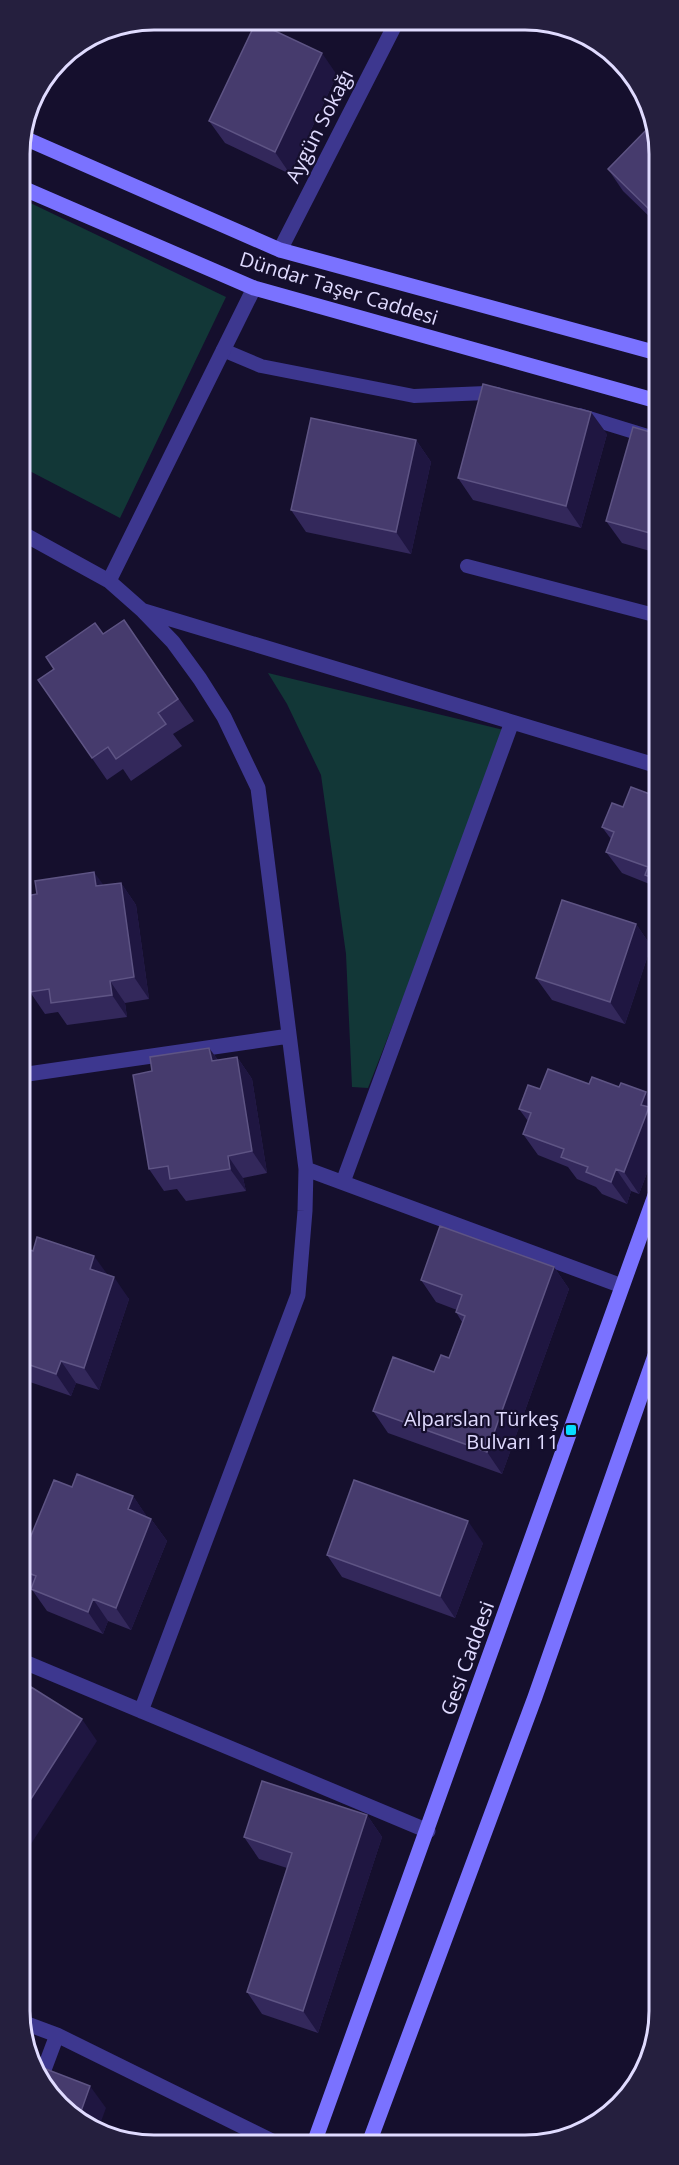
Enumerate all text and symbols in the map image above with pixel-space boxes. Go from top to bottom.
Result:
street label: Aygün Sokağı [279,65,359,187]
street label: Dündar Taşer Caddesi [237,245,441,331]
place label: Alparslan Türkeş Bulvarı 11 [404,1405,559,1455]
marker: Alparslan Türkeş Bulvarı 11 [564,1423,578,1437]
street label: Gesi Caddesi [434,1597,500,1719]

